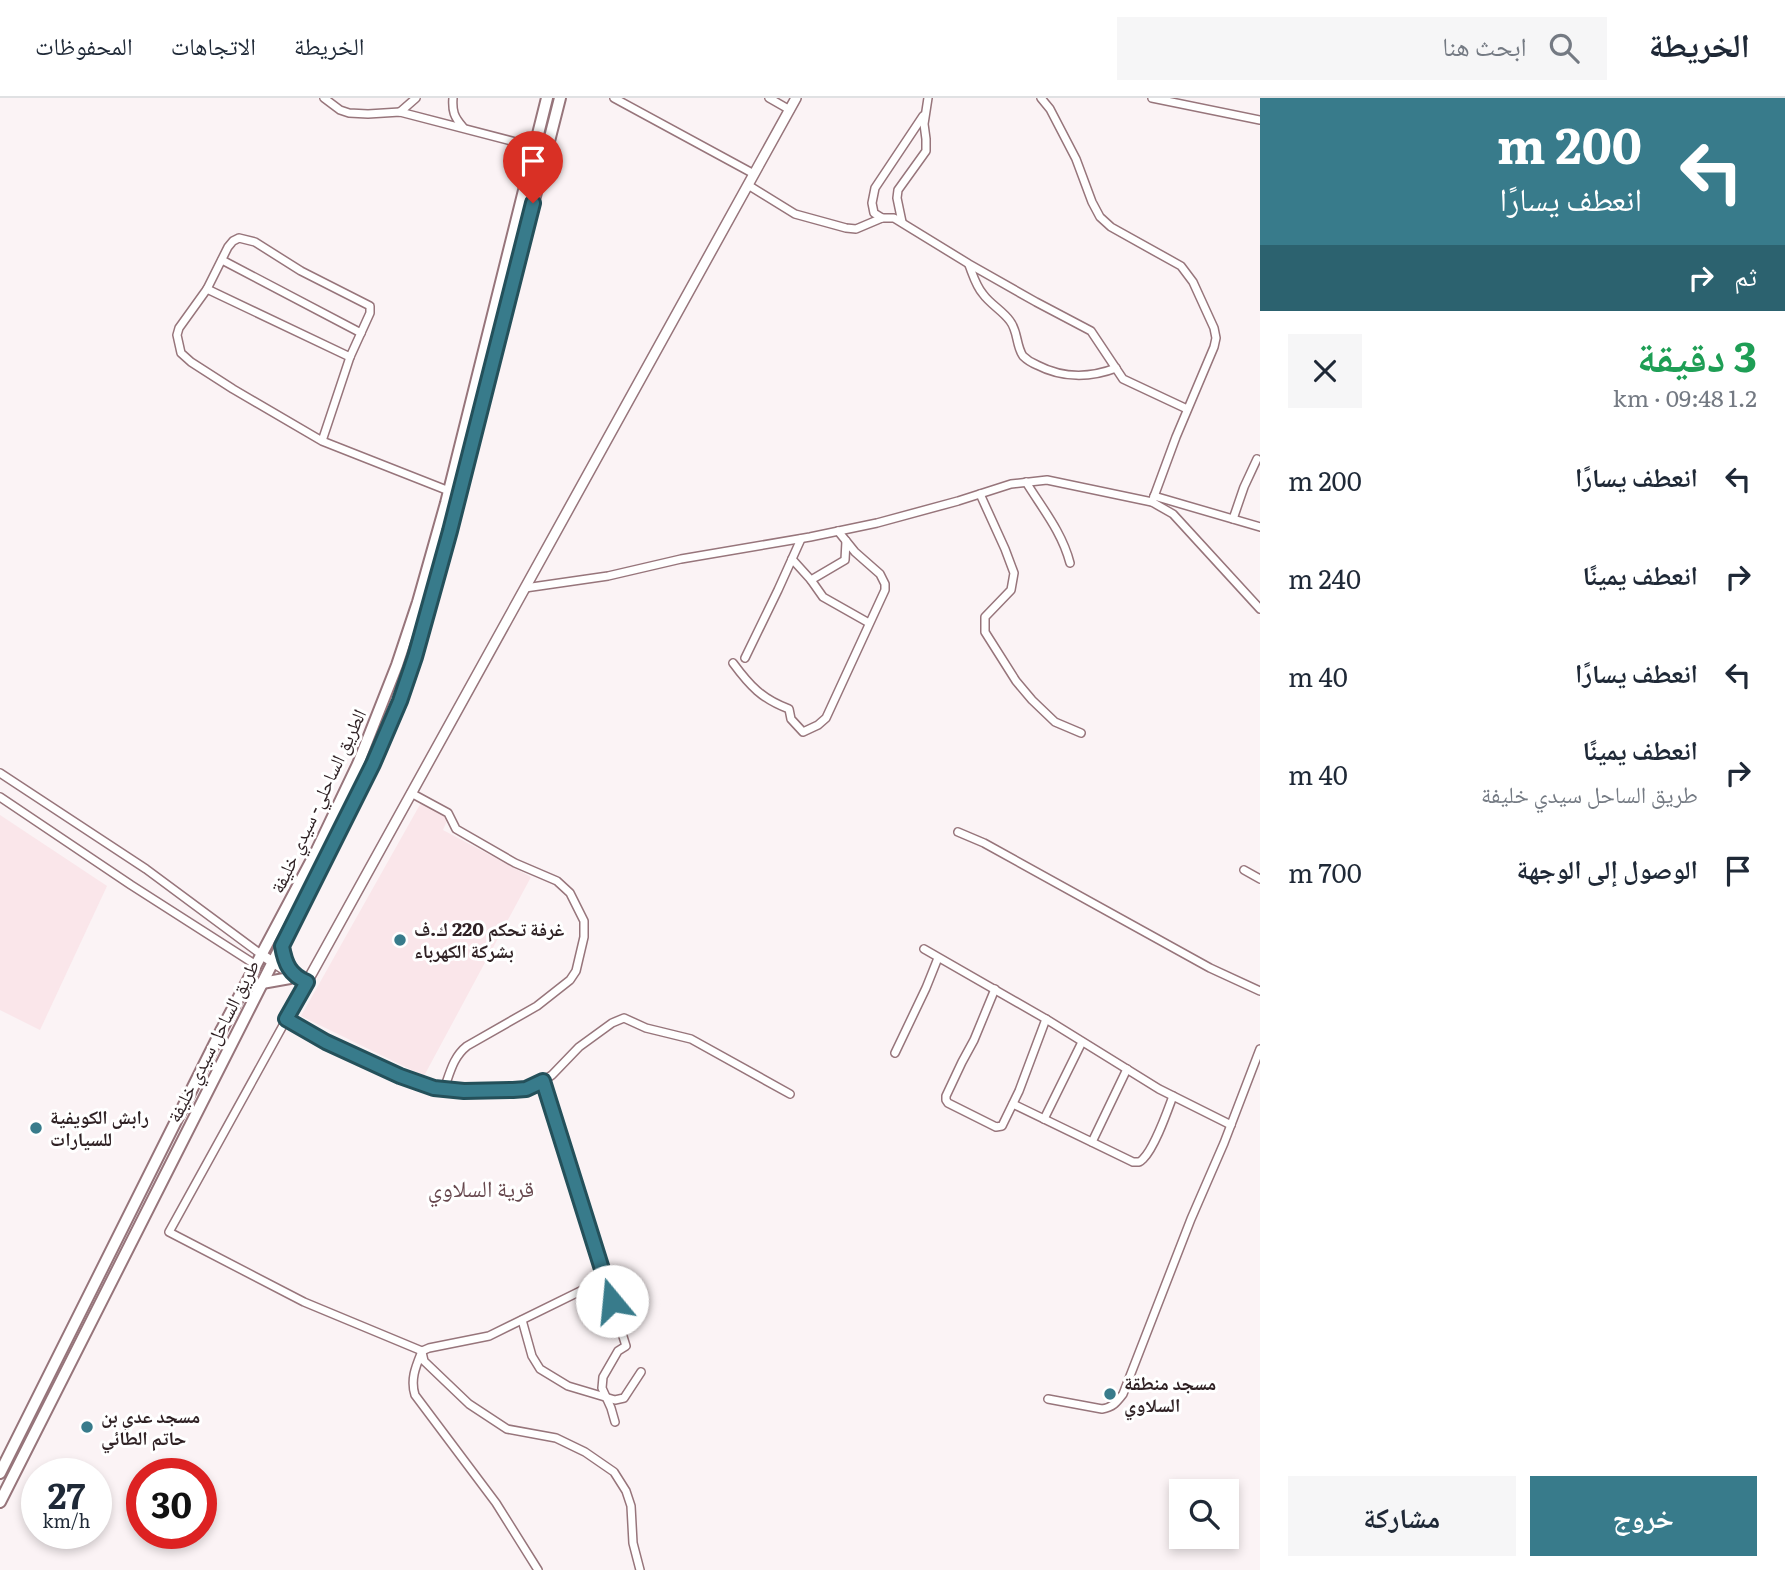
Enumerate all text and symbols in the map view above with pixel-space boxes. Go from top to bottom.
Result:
search box [1117,17,1607,80]
text: الخريطة [1649,18,1750,67]
text: ابحث هنا [1442,25,1527,64]
text: المحفوظات [35,27,133,62]
text: الاتجاهات [171,27,256,62]
text: الخريطة [294,27,365,62]
icon: search [1545,29,1583,67]
text: 200 m [1497,106,1642,179]
icon: left [1666,126,1757,217]
pin [503,131,563,203]
icon: arrive [514,142,552,180]
text: انعطف يسارًا [1499,173,1642,221]
text: ثم [1734,255,1757,294]
icon: right [1682,259,1720,297]
text: 3 دقيقة [1637,323,1757,385]
button: close [1288,334,1362,408]
text: 1.2 km · 09:48 [1613,380,1757,414]
text: انعطف يسارًا [1575,456,1698,495]
text: 200 m [1288,460,1362,499]
icon: left [1719,460,1757,498]
text: انعطف يمينًا [1583,554,1698,593]
text: 240 m [1288,558,1361,597]
icon: right [1719,558,1757,596]
text: انعطف يسارًا [1575,652,1698,691]
text: 40 m [1288,656,1348,695]
icon: left [1719,656,1757,694]
street label: الطريق الساحلي- سيدي خليفة [262,704,375,898]
text: انعطف يمينًا [1583,729,1698,768]
text: 40 m [1288,754,1348,793]
icon: right [1719,754,1757,792]
text: طريق الساحل سيدي خليفة [1481,776,1698,810]
text: الوصول إلى الوجهة [1517,848,1698,887]
text: 700 m [1288,852,1362,891]
icon: arrive [1719,852,1757,890]
place label: غرفة تحكم 220 ك.ف بشركة الكهرباء [414,914,565,964]
marker: غرفة تحكم 220 ك.ف بشركة الكهرباء [392,932,408,948]
street label: طريق الساحل سيدي خليفة [159,954,268,1128]
place label: رابش الكويفية للسيارات [50,1102,149,1152]
marker: رابش الكويفية للسيارات [28,1120,44,1136]
district label: قرية السلاوي [428,1170,534,1208]
position arrow [575,1264,649,1338]
place label: مسجد منطقة السلاوي [1124,1368,1216,1421]
marker: مسجد منطقة السلاوي [1102,1386,1118,1402]
place label: مسجد عدي بن حاتم الطائي [101,1401,200,1454]
marker: مسجد عدي بن حاتم الطائي [79,1419,95,1435]
speed limit sign: 30 [126,1458,217,1549]
text: 27 [48,1468,85,1520]
button: مشاركة [1288,1476,1516,1556]
button: خروج [1530,1476,1757,1556]
map controls [1169,1479,1239,1549]
button: search [1169,1479,1239,1549]
text: km/h [43,1507,90,1534]

